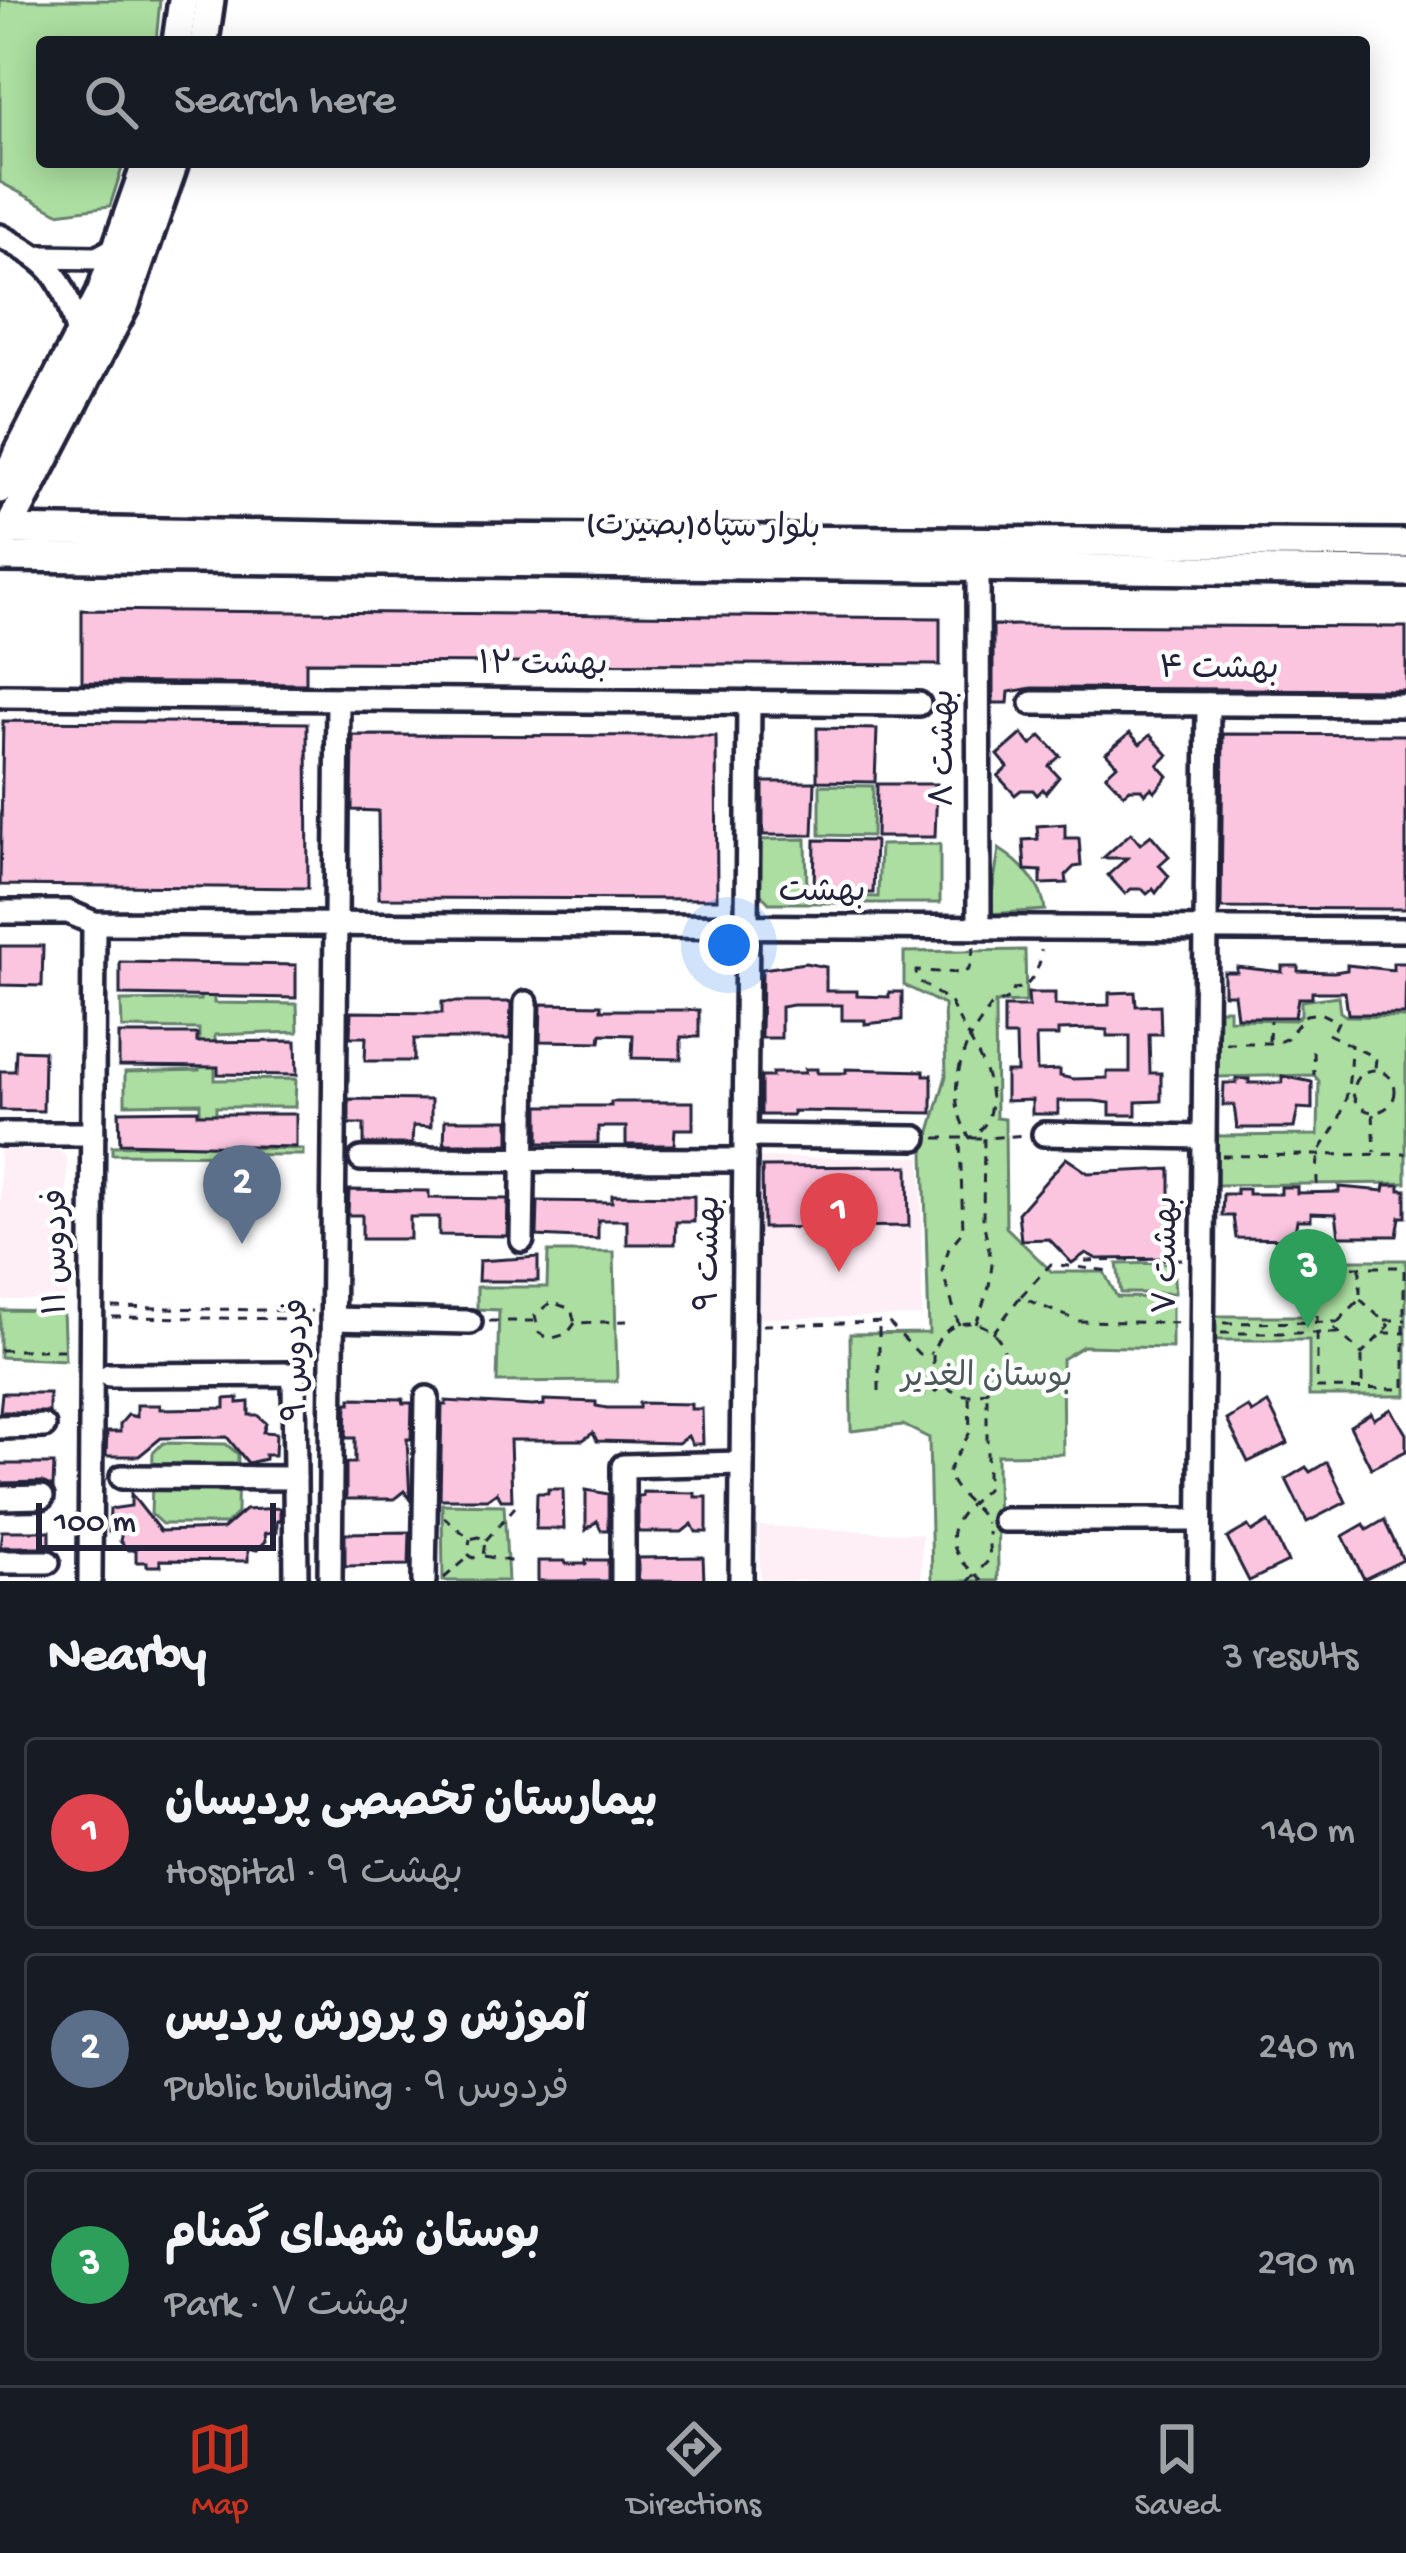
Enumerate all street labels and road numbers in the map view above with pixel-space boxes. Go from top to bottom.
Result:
street label: بلوار سپاه(بصیرت) [585,507,821,550]
street label: بهشت ۱۲ [478,648,608,686]
street label: بهشت ۴ [1159,652,1279,690]
street label: بهشت ۸ [927,689,965,807]
street label: بهشت [778,875,866,913]
street label: فردوس ۱۱ [39,1189,78,1315]
street label: بهشت ۹ [691,1195,731,1311]
street label: بهشت ۷ [1150,1196,1188,1314]
street label: فردوس ۹ [278,1298,319,1422]

